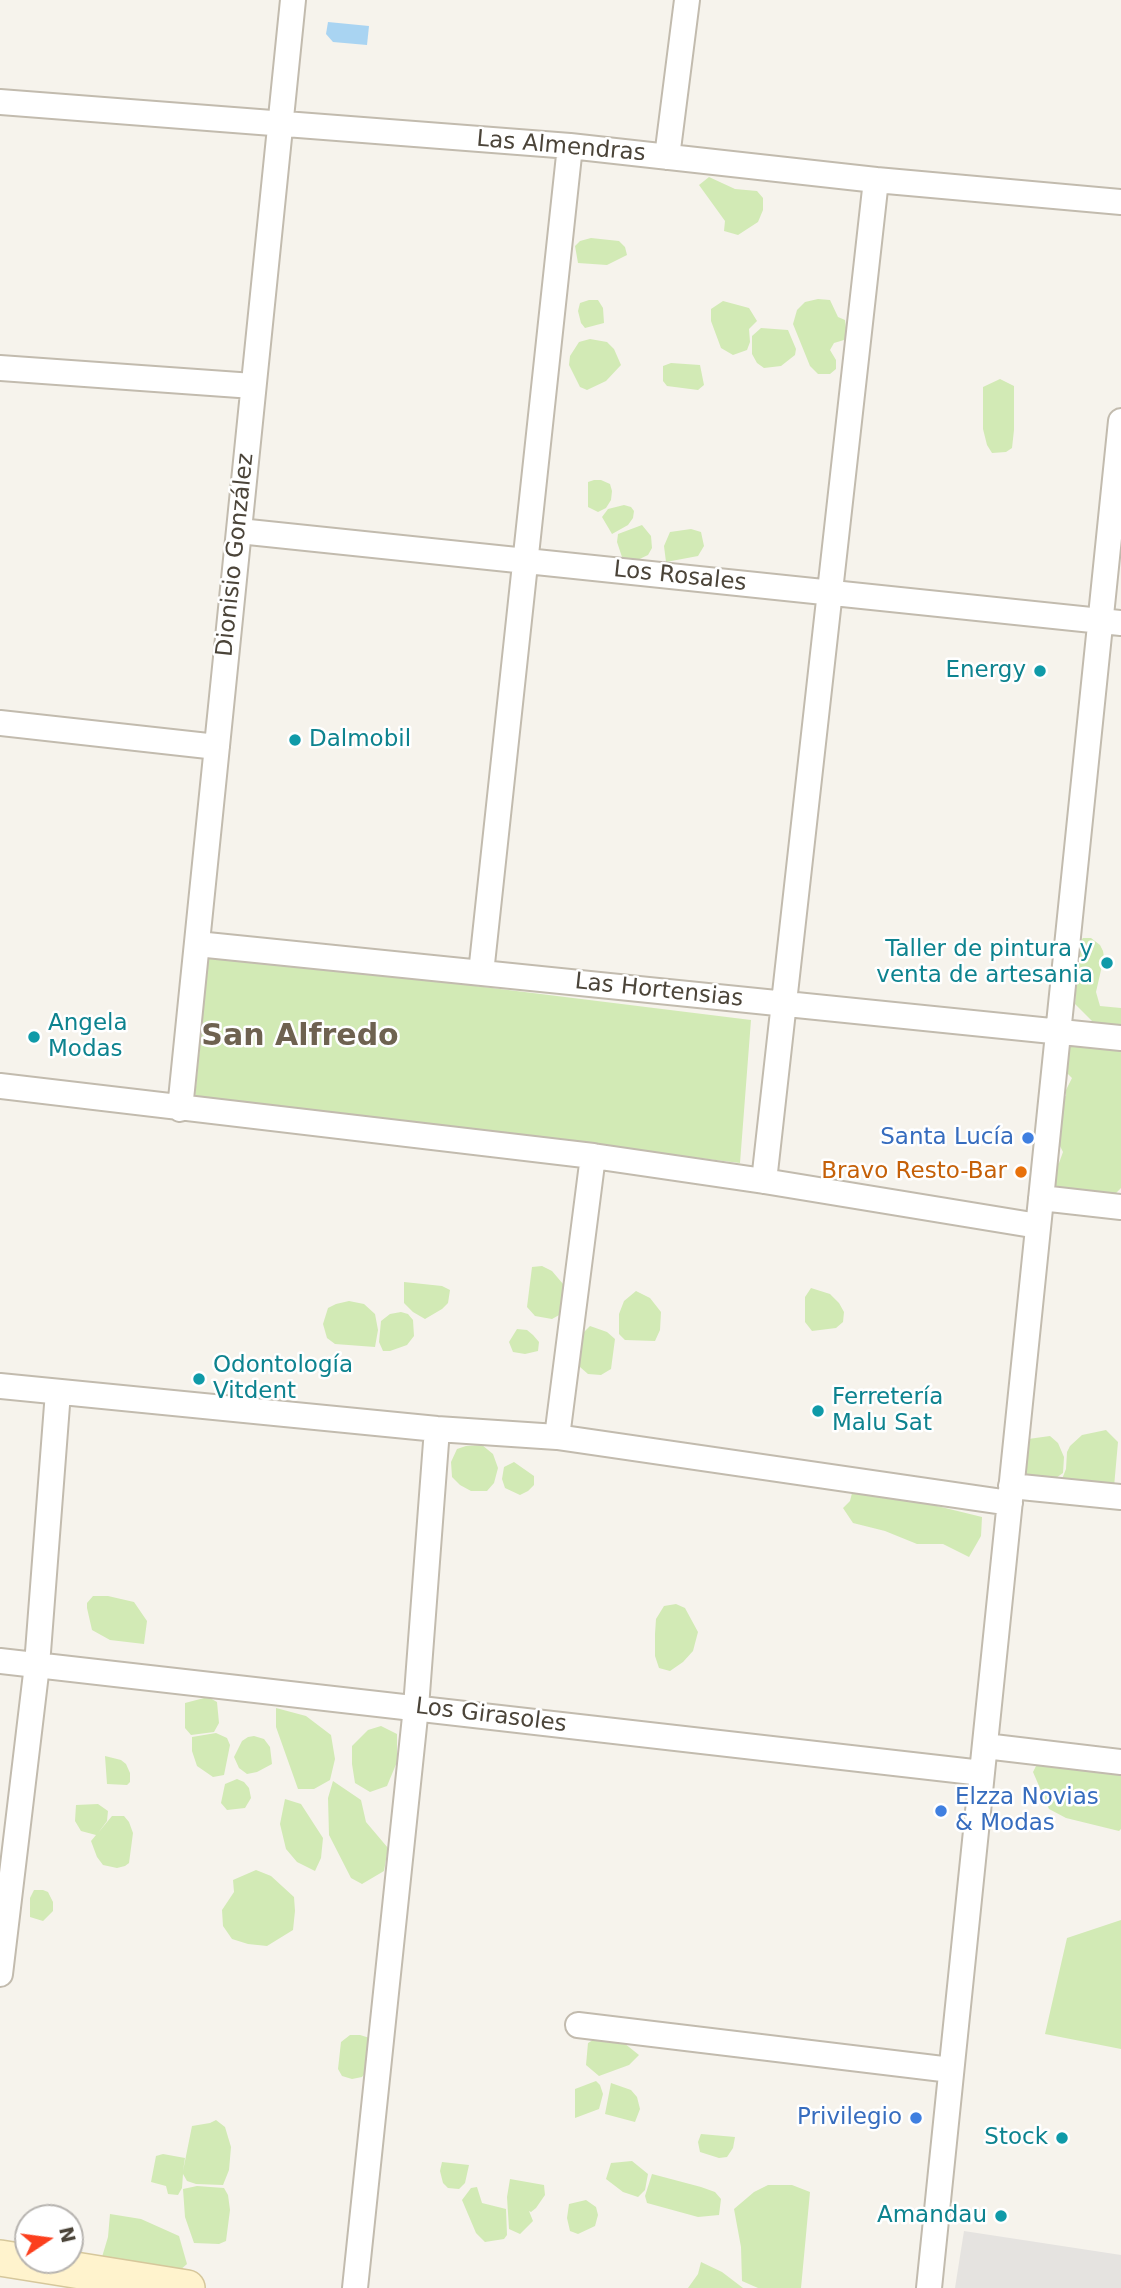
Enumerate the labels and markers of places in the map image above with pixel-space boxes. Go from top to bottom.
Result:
place label: Energy [945,657,1026,685]
marker: Energy [1032,663,1048,679]
place label: Dalmobil [309,726,411,754]
marker: Dalmobil [287,732,303,748]
place label: Taller de pintura y venta de artesania [876,936,1093,990]
marker: Taller de pintura y venta de artesania [1099,955,1115,971]
place label: Angela Modas [48,1010,128,1064]
marker: Angela Modas [26,1029,42,1045]
place label: Santa Lucía [880,1124,1014,1152]
marker: Santa Lucía [1020,1130,1036,1146]
place label: Bravo Resto-Bar [821,1158,1007,1186]
marker: Bravo Resto-Bar [1013,1164,1029,1180]
place label: Odontología Vitdent [213,1352,353,1406]
marker: Odontología Vitdent [191,1371,207,1387]
place label: Ferretería Malu Sat [832,1384,943,1438]
marker: Ferretería Malu Sat [810,1403,826,1419]
place label: Elzza Novias & Modas [955,1784,1099,1838]
marker: Elzza Novias & Modas [933,1803,949,1819]
place label: Privilegio [797,2104,902,2132]
marker: Privilegio [908,2110,924,2126]
place label: Stock [984,2124,1048,2152]
marker: Stock [1054,2130,1070,2146]
place label: Amandau [877,2202,987,2230]
marker: Amandau [993,2208,1009,2224]

